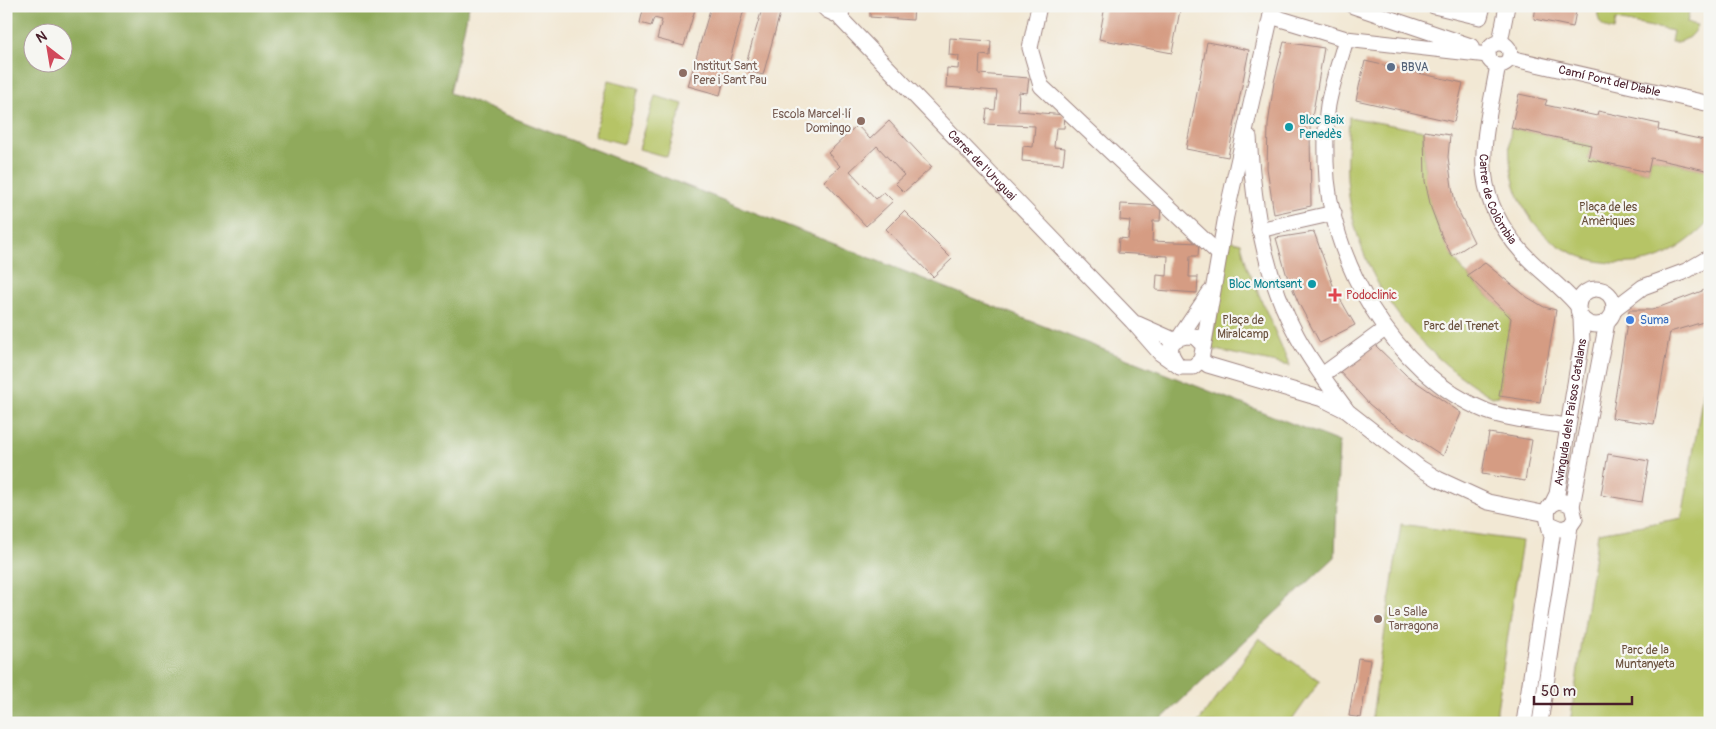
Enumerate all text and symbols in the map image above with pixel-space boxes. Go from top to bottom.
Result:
north arrow [22,22,72,72]
text: N [33,28,50,47]
place label: Institut Sant Pere i Sant Pau [693,59,767,88]
place label: BBVA [1401,60,1429,75]
marker: BBVA [1385,61,1397,73]
street label: Camí Pont del Diable [1557,62,1662,100]
marker: Institut Sant Pere i Sant Pau [677,67,689,79]
place label: Escola Marcel·lí Domingo [772,107,852,136]
place label: Bloc Baix Penedès [1299,113,1344,142]
marker: Escola Marcel·lí Domingo [855,115,867,127]
marker: Bloc Baix Penedès [1283,121,1295,133]
street label: Carrer de l'Uruguai [944,127,1019,204]
street label: Carrer de Colòmbia [1476,154,1520,248]
park label: Plaça de les Amèriques [1579,200,1638,229]
place label: Bloc Montsant [1229,277,1302,292]
marker: Bloc Montsant [1306,278,1318,290]
marker: Podoclinic [1328,288,1342,302]
place label: Podoclinic [1346,288,1397,303]
park label: Plaça de Miralcamp [1217,313,1269,342]
place label: Suma [1640,313,1669,328]
marker: Suma [1624,314,1636,326]
park label: Parc del Trenet [1423,319,1499,334]
street label: Avinguda dels Països Catalans [1551,337,1590,487]
place label: La Salle Tarragona [1388,605,1439,634]
marker: La Salle Tarragona [1372,613,1384,625]
park label: Parc de la Muntanyeta [1615,643,1675,672]
scale bar [1534,674,1631,706]
text: 50 m [1541,682,1576,701]

